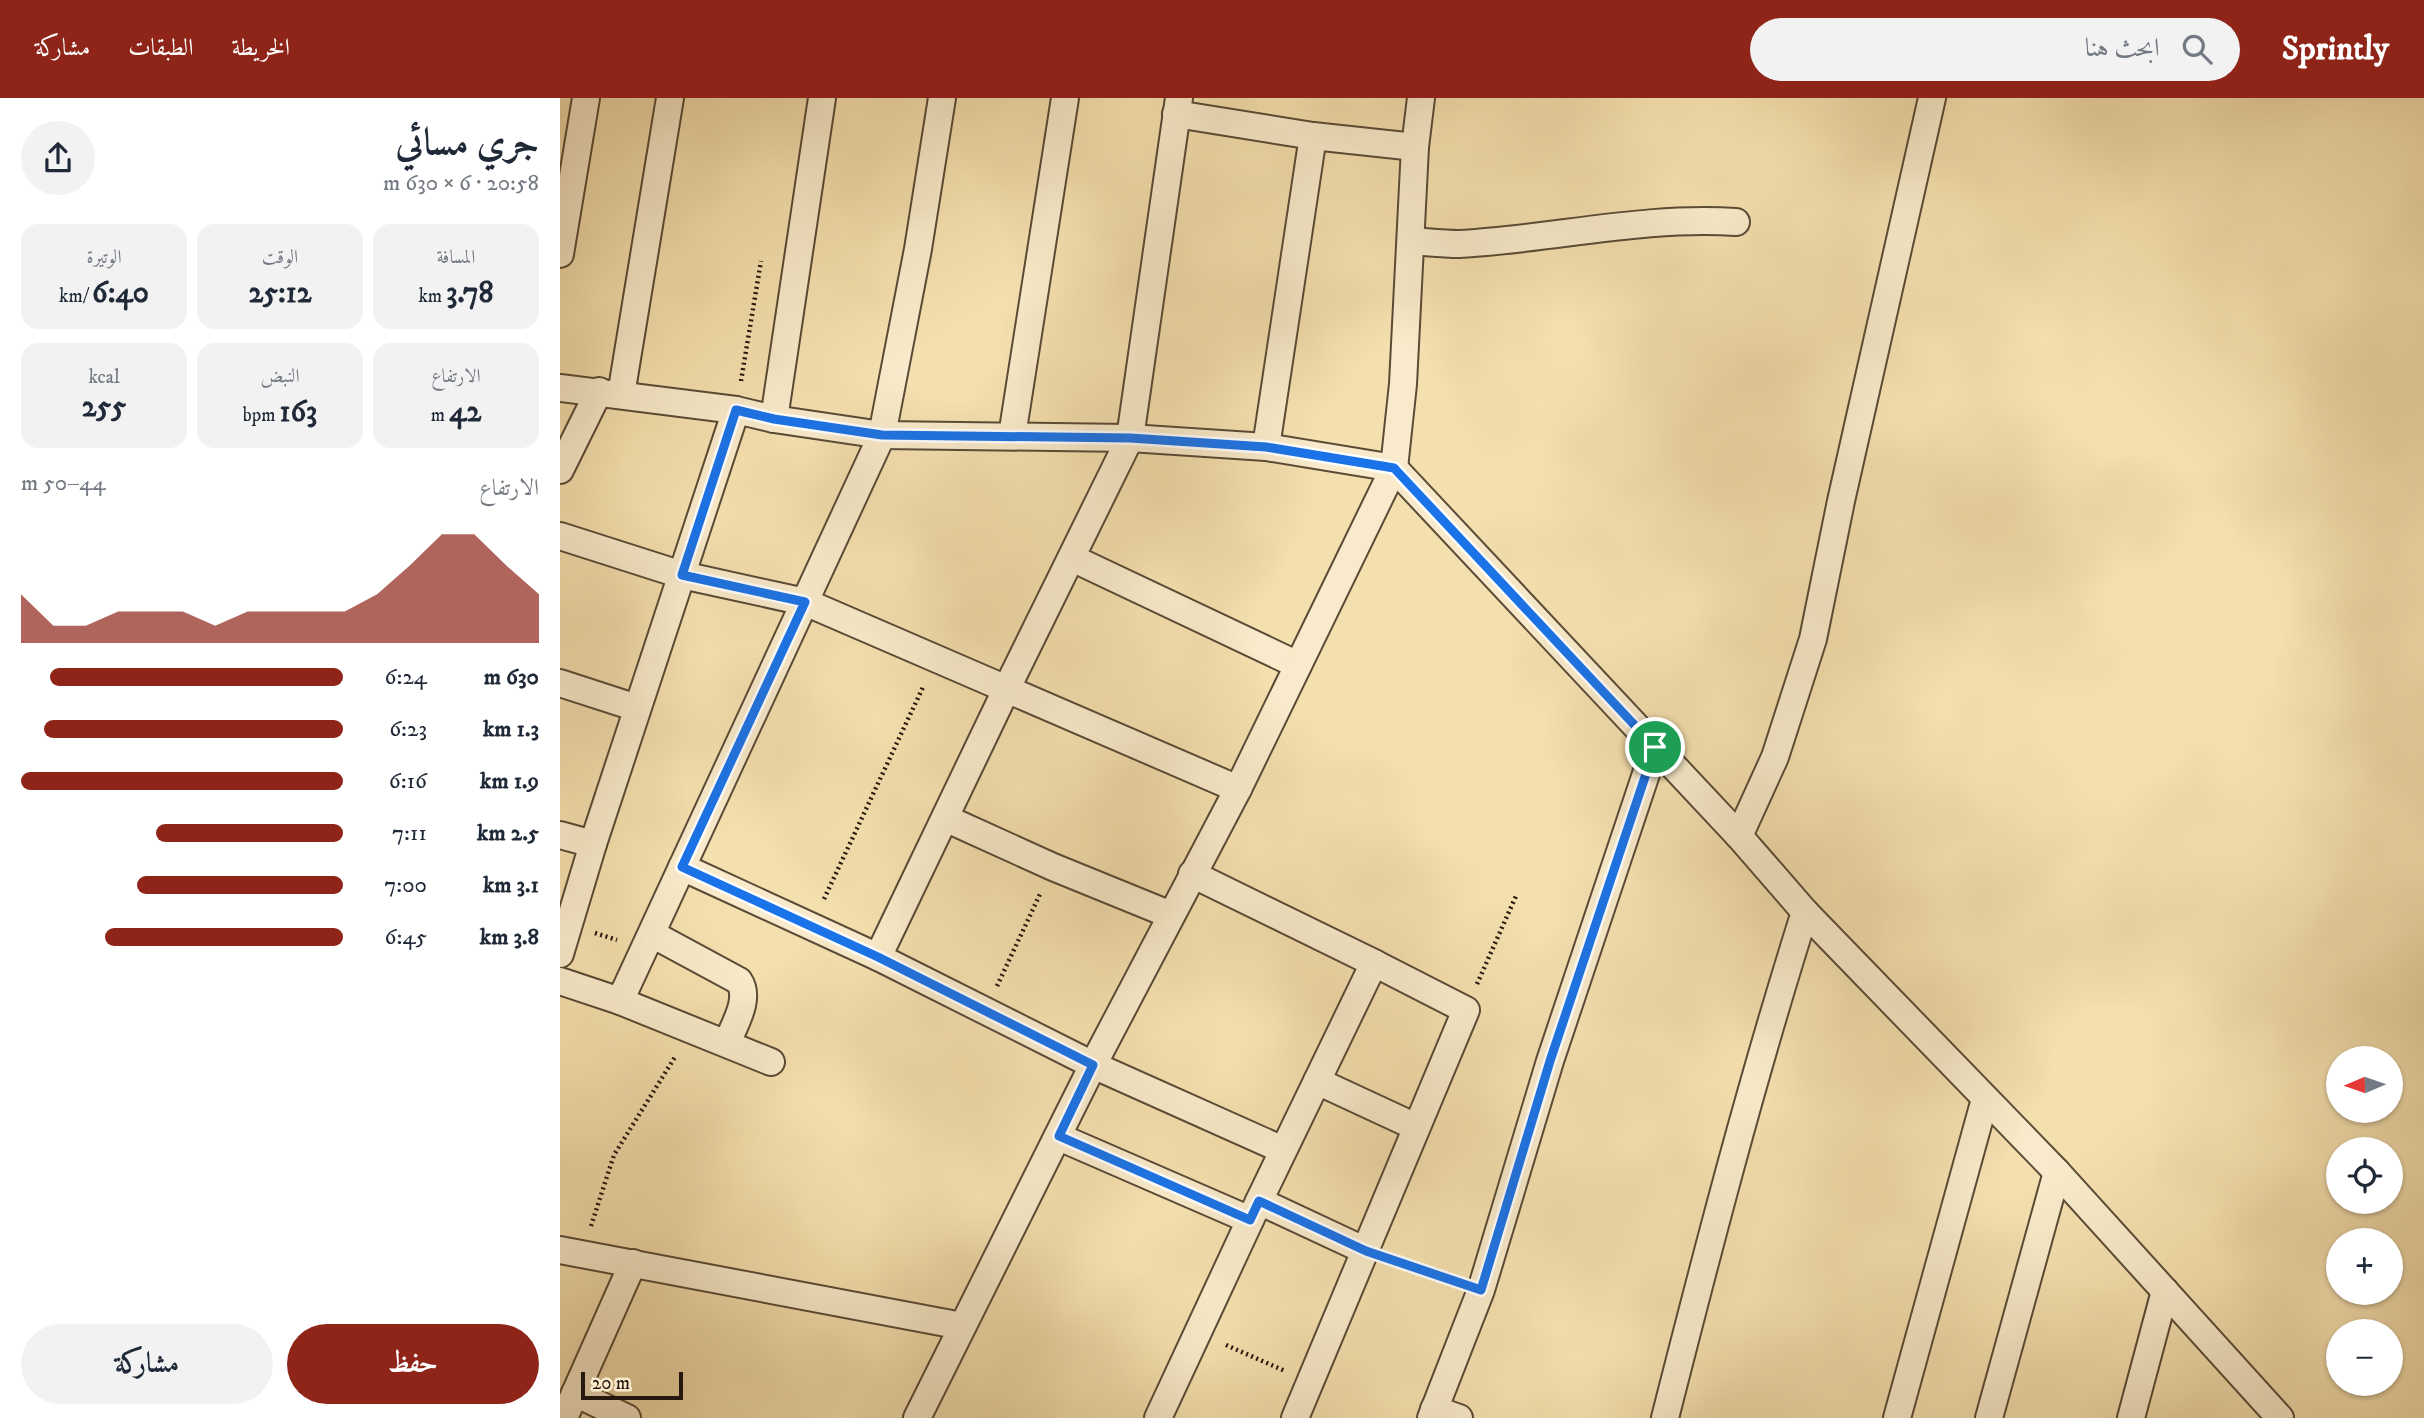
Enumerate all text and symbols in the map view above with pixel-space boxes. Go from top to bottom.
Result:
search box [1750,18,2240,81]
text: Sprintly [2282,29,2389,70]
icon: search [2178,30,2216,68]
text: ابحث هنا [2085,32,2160,65]
text: مشاركة [35,33,90,63]
text: الطبقات [128,33,194,63]
text: الخريطة [232,33,290,63]
text: جري مسائي [395,119,539,167]
button: share [21,121,95,195]
text: 20:58 · 6 × 630 m [383,169,539,198]
text: الوتيرة [86,246,122,269]
text: الوقت [262,246,298,269]
text: المسافة [437,246,475,269]
text: 6:40 [92,275,149,312]
text: 25:12 [248,275,312,312]
text: 3.78 [446,275,494,312]
text: /km [59,285,92,308]
text: km [418,285,446,308]
text: النبض [260,365,300,388]
text: الارتفاع [431,365,481,388]
text: kcal [88,366,120,389]
text: 255 [82,389,126,426]
text: 163 [280,394,317,431]
text: 42 [449,394,481,431]
text: bpm [243,404,280,427]
text: m [431,404,449,427]
text: 44–50 m [21,469,106,498]
text: الارتفاع [479,474,539,503]
text: 6:24 [384,663,427,692]
text: 630 m [484,663,539,692]
text: 6:23 [389,715,427,744]
text: 1.3 km [483,715,539,744]
pin [1625,717,1685,777]
icon: arrive [1636,728,1674,766]
text: 6:16 [389,767,427,796]
text: 1.9 km [480,767,539,796]
text: 7:11 [392,819,427,848]
text: 2.5 km [477,819,539,848]
text: 7:00 [384,871,427,900]
text: 3.1 km [483,871,539,900]
text: 6:45 [385,923,427,952]
text: 3.8 km [480,923,539,952]
north arrow [2326,1046,2403,1124]
map controls [2326,1046,2403,1396]
button: locate [2326,1137,2403,1214]
button: + [2326,1228,2403,1305]
button: − [2326,1319,2403,1396]
button: مشاركة [21,1324,273,1404]
button: حفظ [287,1324,539,1404]
scale bar [581,1369,682,1401]
text: 20 m [592,1372,630,1395]

